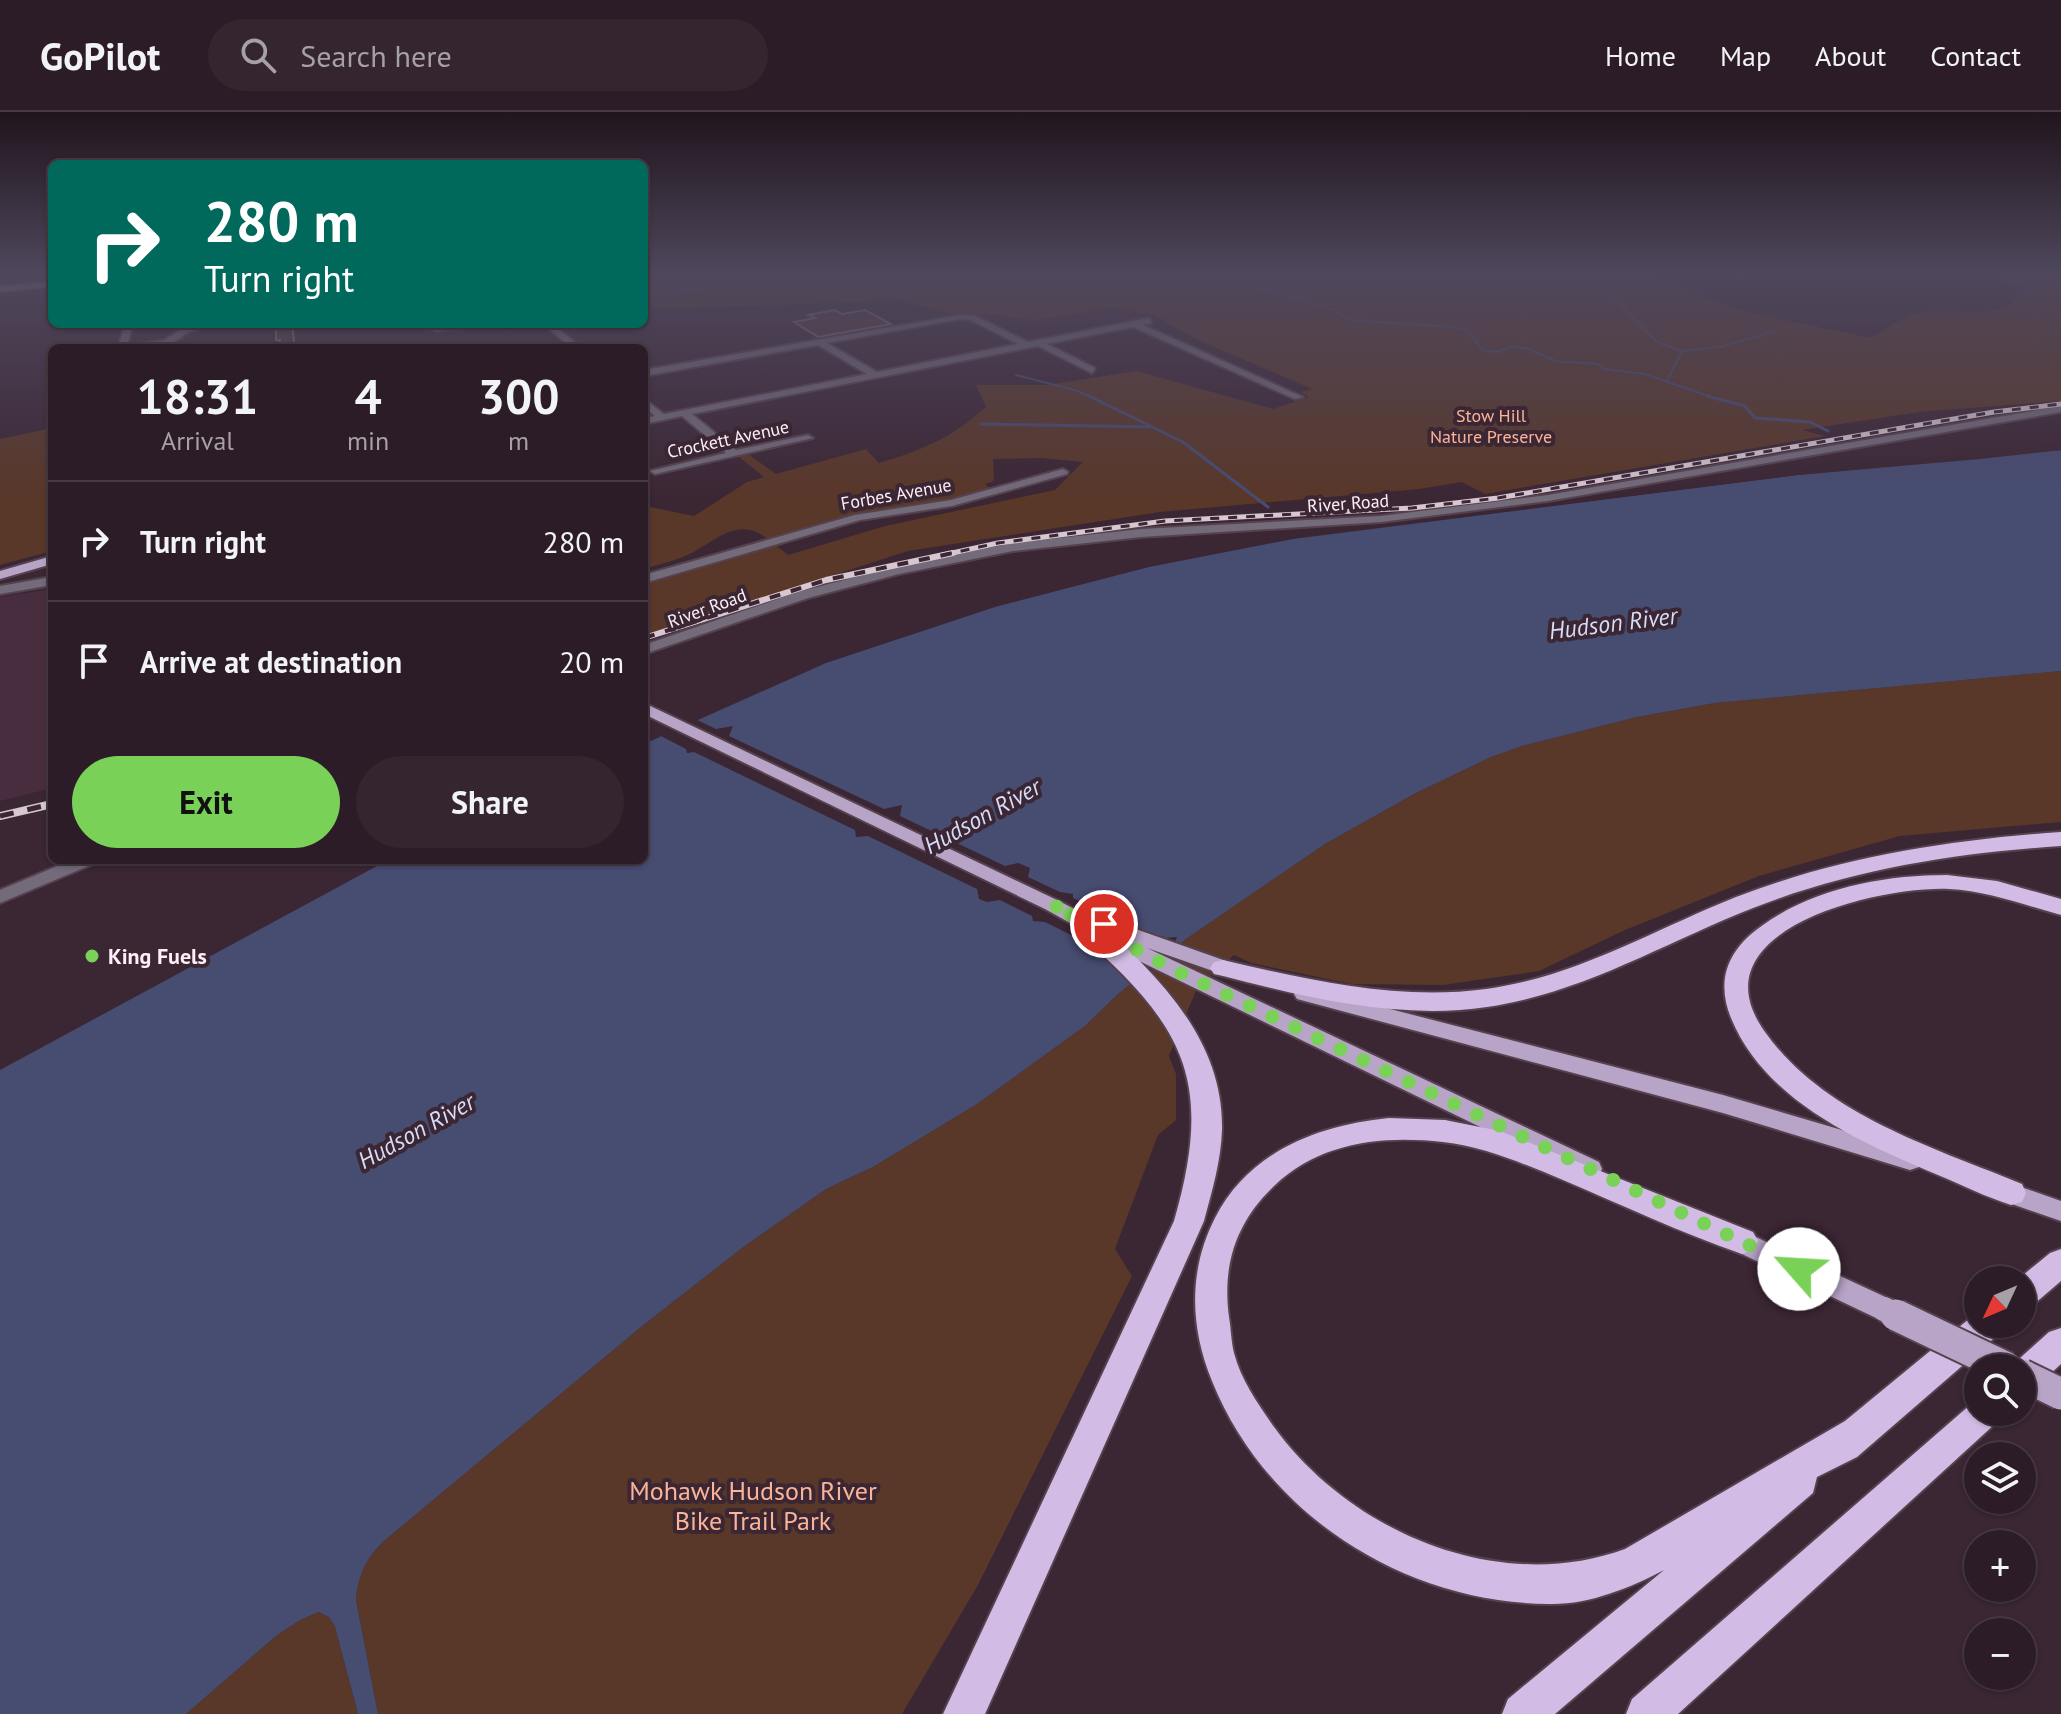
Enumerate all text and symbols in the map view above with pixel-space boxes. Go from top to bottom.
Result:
search box [208,19,768,91]
text: GoPilot [40,31,160,80]
icon: search [236,33,280,77]
text: Search here [300,36,452,75]
text: Home [1605,37,1676,74]
text: Map [1720,37,1771,74]
text: About [1815,37,1886,74]
text: Contact [1930,37,2021,74]
text: 280 m [204,185,359,257]
icon: right [72,192,176,296]
text: Turn right [204,255,354,302]
text: 18:31 [137,365,258,427]
text: 4 [354,365,382,427]
text: 300 [478,365,559,427]
park label: Stow Hill Nature Preserve [1430,404,1552,448]
street label: Crockett Avenue [665,415,791,463]
text: Arrival [161,424,234,457]
text: min [347,424,389,457]
text: m [508,424,529,457]
street label: Forbes Avenue [839,473,953,515]
street label: River Road [1306,489,1390,517]
icon: right [72,519,116,563]
text: Turn right [140,522,266,561]
text: 280 m [543,522,624,561]
street label: River Road [664,583,750,633]
water label: Hudson River [1547,599,1681,646]
icon: arrive [72,639,116,683]
text: Arrive at destination [140,642,402,681]
text: 20 m [559,642,624,681]
button: Exit [72,756,340,848]
button: Share [356,756,624,848]
water label: Hudson River [918,770,1048,861]
pin [1070,890,1138,958]
icon: arrive [1082,902,1126,946]
place label: King Fuels [108,942,207,970]
marker: King Fuels [83,947,101,965]
water label: Hudson River [352,1085,482,1176]
position arrow [1757,1227,1841,1311]
north arrow [1964,1266,2036,1338]
map controls [1964,1266,2036,1690]
button: search [1964,1354,2036,1426]
button: layers [1964,1442,2036,1514]
park label: Mohawk Hudson River Bike Trail Park [629,1474,877,1537]
button: + [1964,1530,2036,1602]
button: − [1964,1618,2036,1690]

